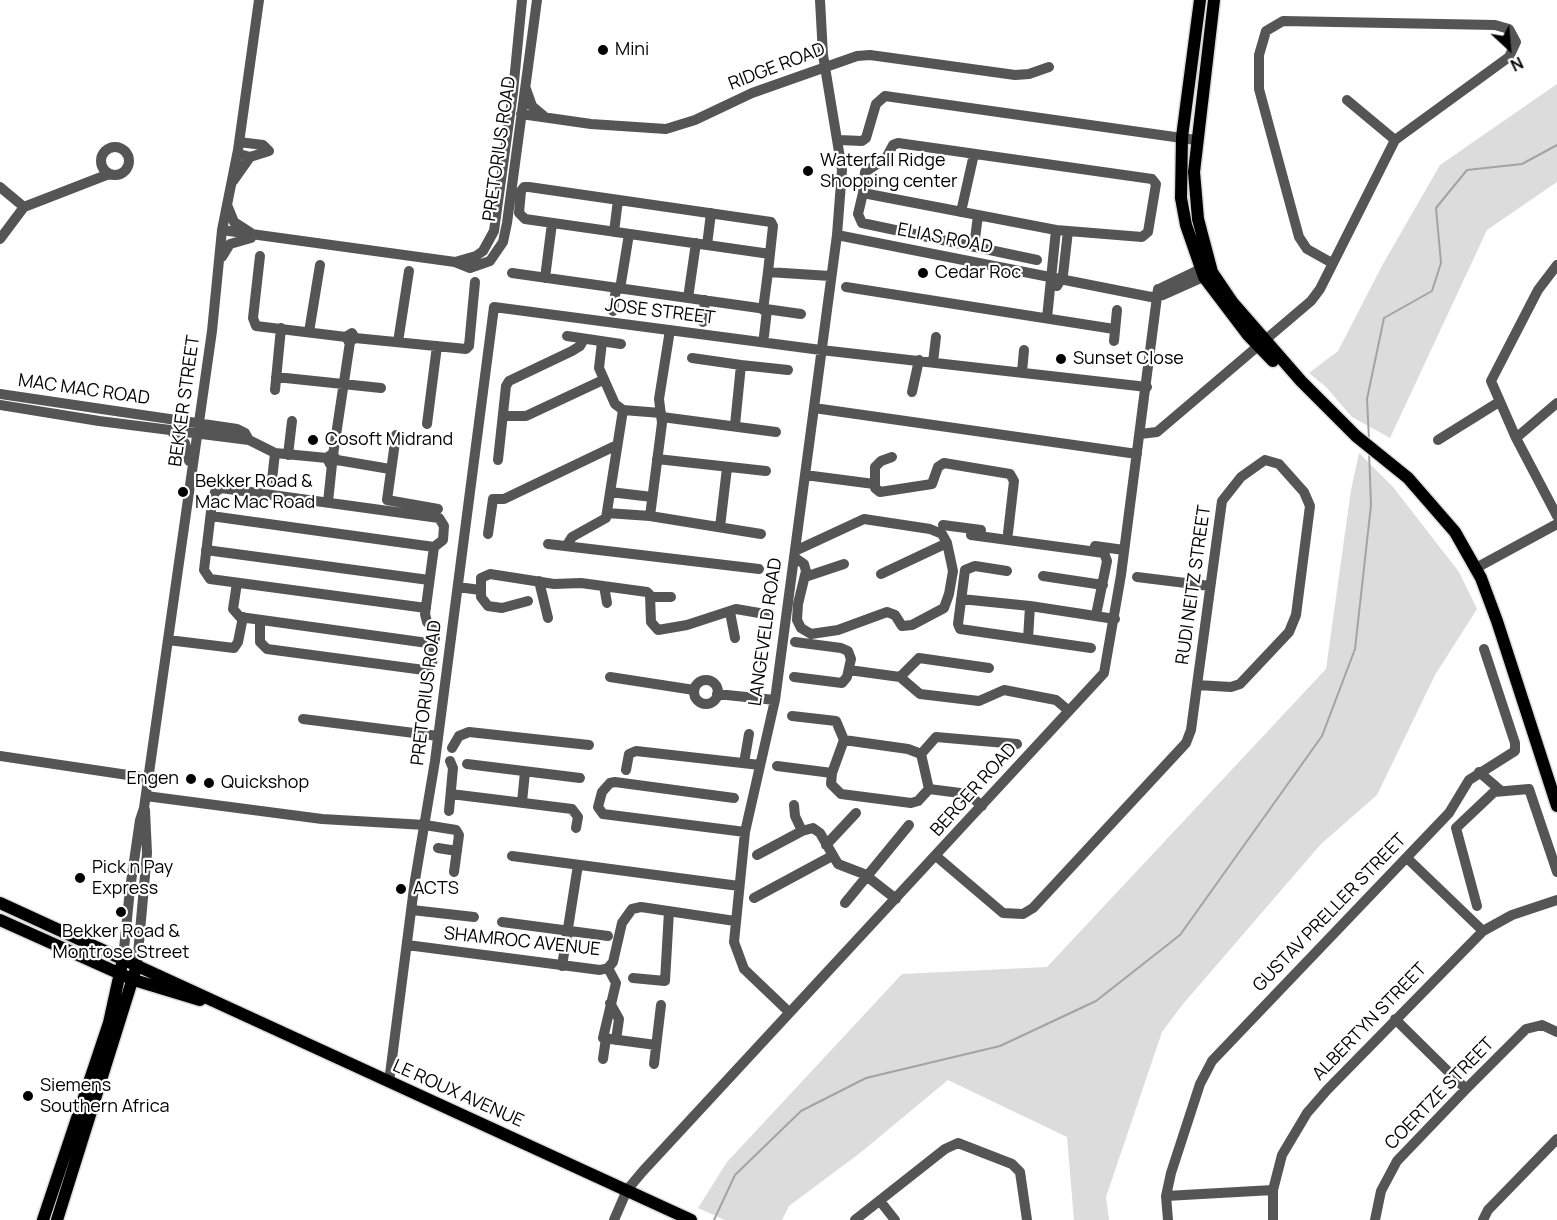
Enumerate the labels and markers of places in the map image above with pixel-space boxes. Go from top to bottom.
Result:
place label: Mini [615,39,649,61]
marker: Mini [596,43,610,57]
place label: Waterfall Ridge Shopping center [820,150,957,192]
marker: Waterfall Ridge Shopping center [801,164,815,178]
place label: Cedar Roc [935,262,1021,284]
marker: Cedar Roc [916,266,930,280]
place label: Sunset Close [1073,348,1184,370]
marker: Sunset Close [1054,352,1068,366]
place label: Cosoft Midrand [325,429,453,451]
marker: Cosoft Midrand [306,433,320,447]
place label: Bekker Road & Mac Mac Road [195,471,315,514]
marker: Bekker Road & Mac Mac Road [176,485,190,499]
place label: Engen [126,768,179,790]
marker: Engen [184,772,198,786]
place label: Quickshop [221,772,309,794]
marker: Quickshop [202,776,216,790]
place label: Pick n Pay Express [92,857,173,900]
marker: Pick n Pay Express [73,871,87,885]
place label: ACTS [413,878,459,900]
marker: ACTS [394,882,408,896]
marker: Bekker Road & Montrose Street [114,905,128,919]
place label: Bekker Road & Montrose Street [53,921,189,964]
place label: Siemens Southern Africa [40,1075,170,1118]
marker: Siemens Southern Africa [21,1089,35,1103]

